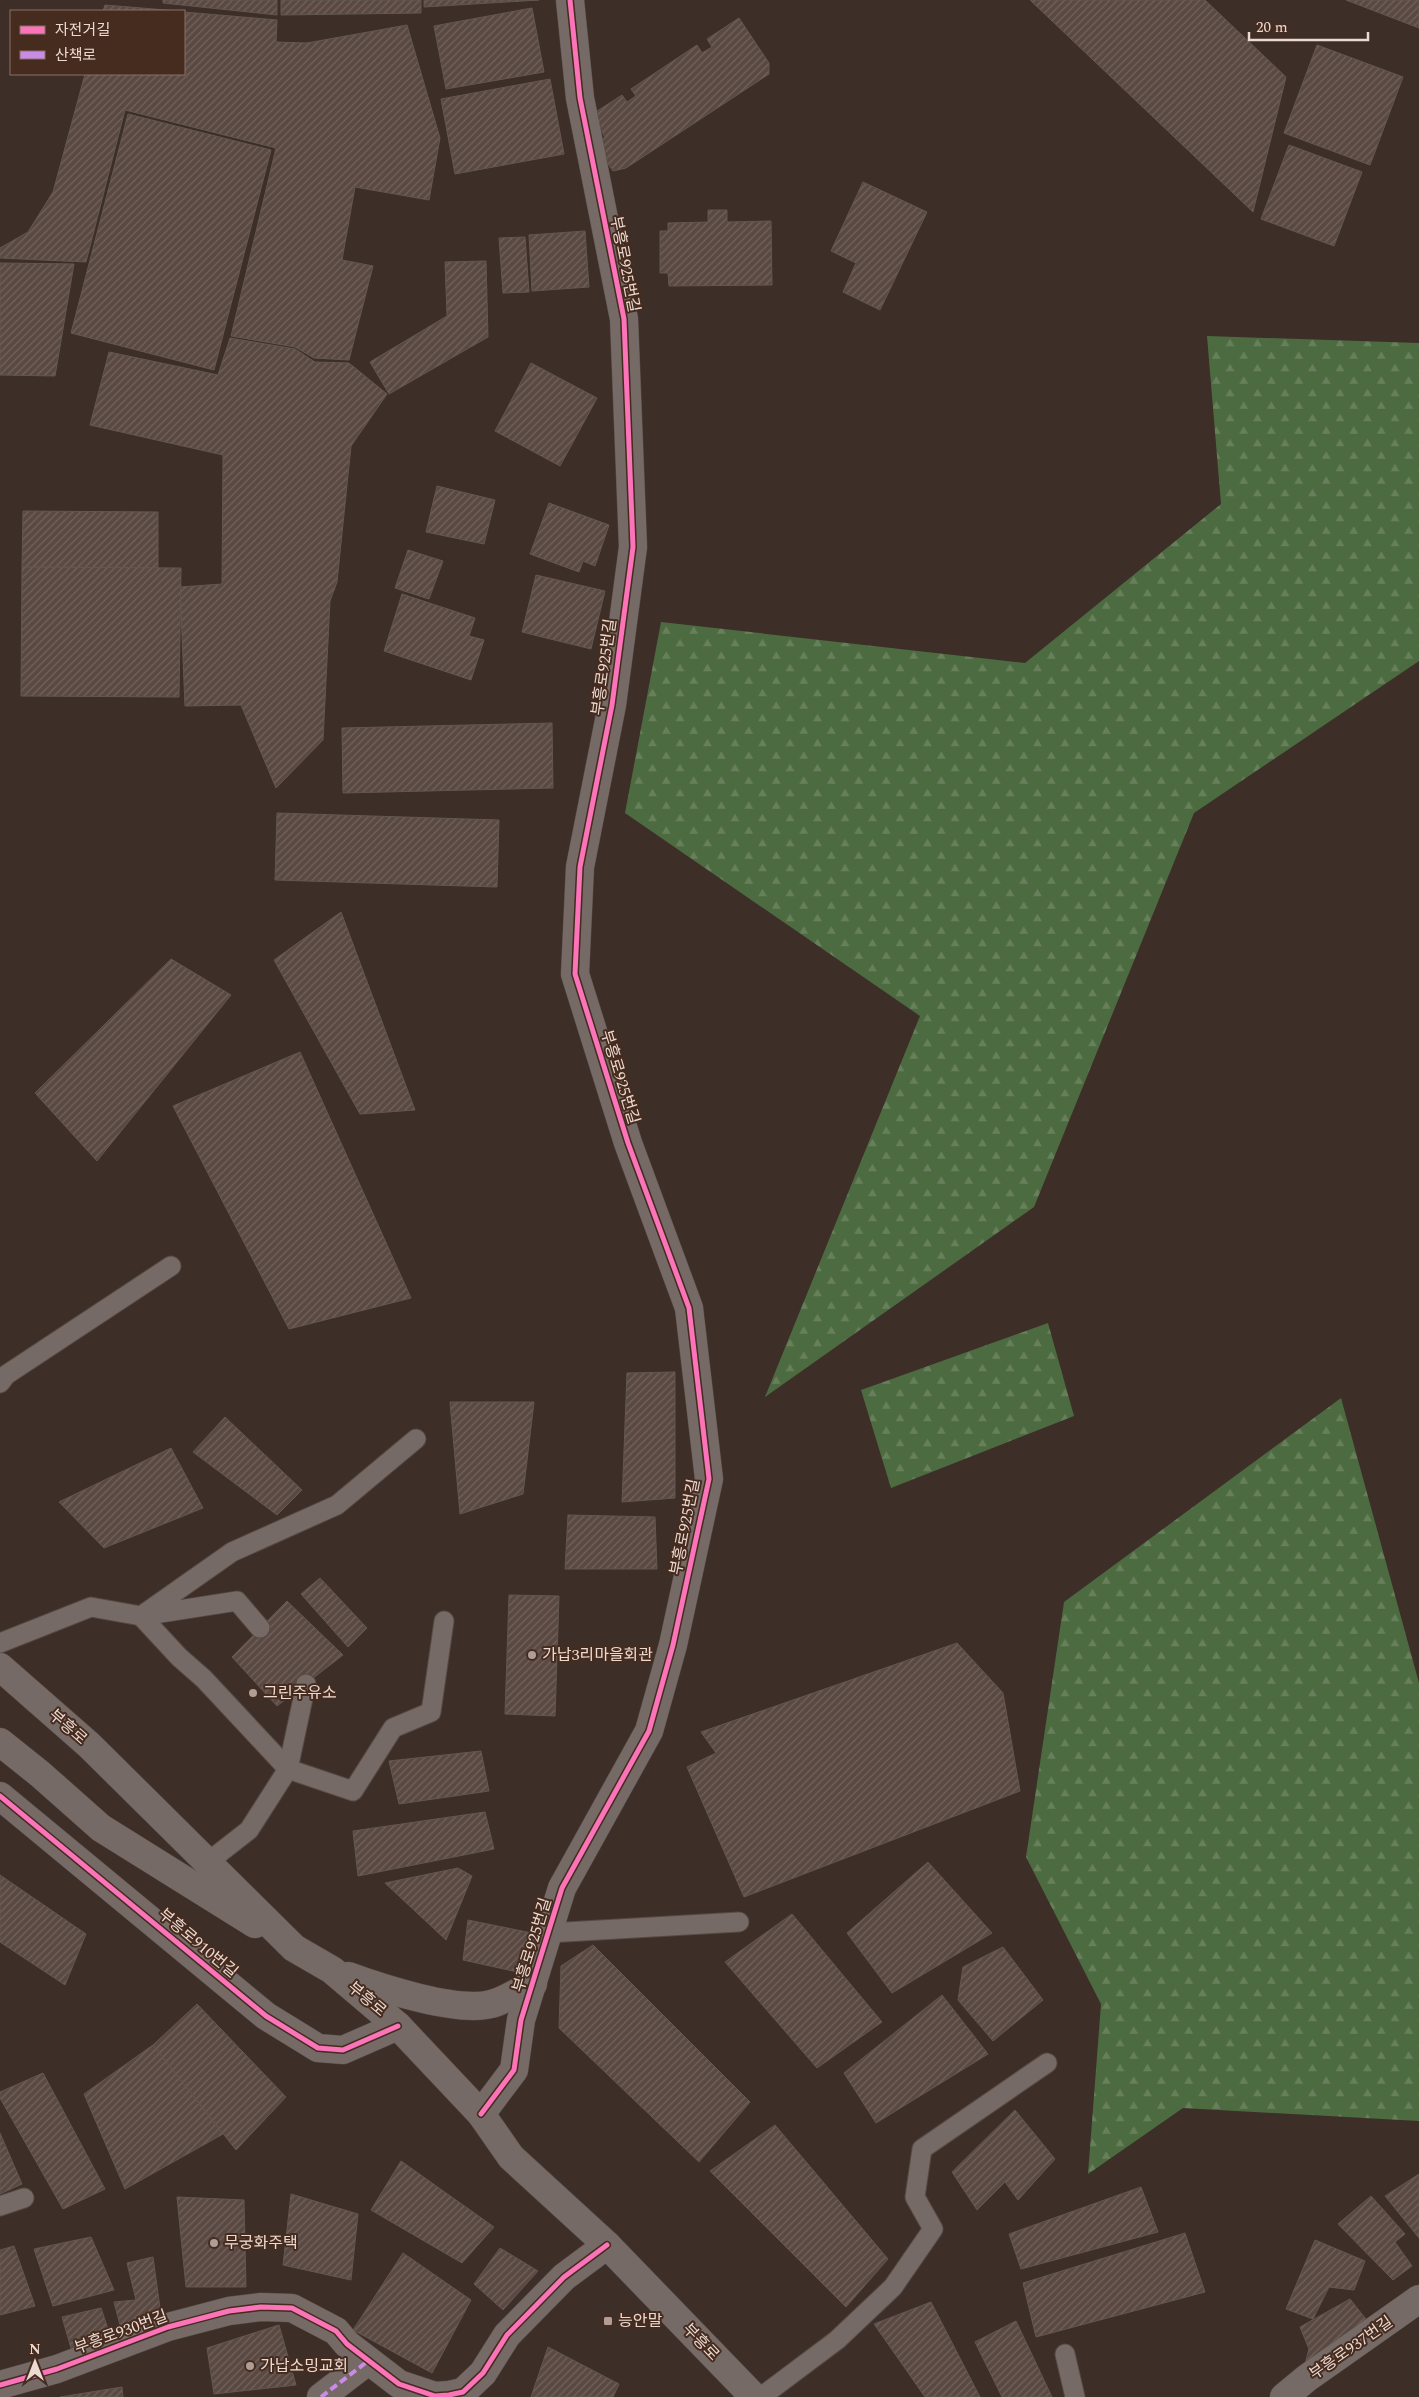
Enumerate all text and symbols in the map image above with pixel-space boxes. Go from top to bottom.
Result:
legend [10,10,185,75]
scale bar [1249,10,1368,42]
text: 20 m [1256,16,1288,39]
text: 자전거길 [55,19,110,42]
text: 산책로 [55,44,96,67]
street label: 부흥로925번길 [604,214,646,314]
street label: 부흥로925번길 [585,617,623,717]
street label: 부흥로925번길 [594,1027,646,1127]
street label: 부흥로925번길 [664,1477,706,1577]
place label: 가납3리마을회관 [542,1643,653,1667]
marker: 가납3리마을회관 [526,1649,538,1661]
place label: 그린주유소 [263,1681,337,1705]
marker: 그린주유소 [247,1687,259,1699]
street label: 부흥로 [43,1703,93,1751]
street label: 부흥로925번길 [506,1895,558,1995]
street label: 부흥로910번길 [153,1902,243,1984]
street label: 부흥로 [342,1976,392,2023]
place label: 무궁화주택 [224,2231,298,2255]
marker: 무궁화주택 [208,2237,220,2249]
street label: 부흥로930번길 [71,2304,171,2360]
place label: 능안말 [618,2309,662,2333]
street label: 부흥로937번길 [1304,2310,1398,2386]
marker: 능안말 [602,2315,614,2327]
street label: 부흥로 [677,2318,725,2366]
north arrow [10,2337,60,2387]
text: N [29,2339,41,2360]
place label: 가납소밍교회 [260,2354,348,2378]
marker: 가납소밍교회 [244,2360,256,2372]

